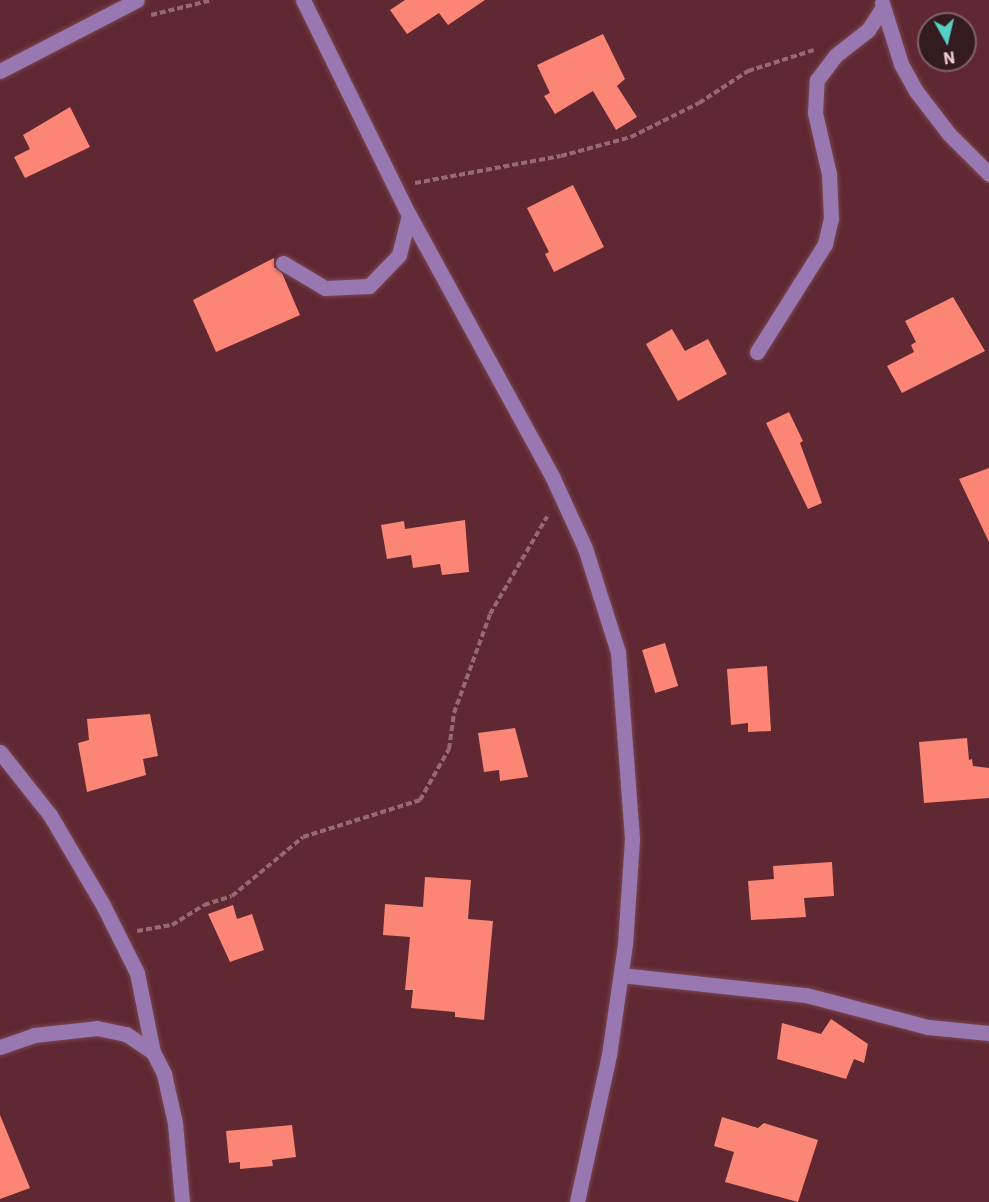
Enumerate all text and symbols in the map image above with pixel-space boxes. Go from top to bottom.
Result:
north arrow [917,12,977,72]
text: N [942,47,956,69]

